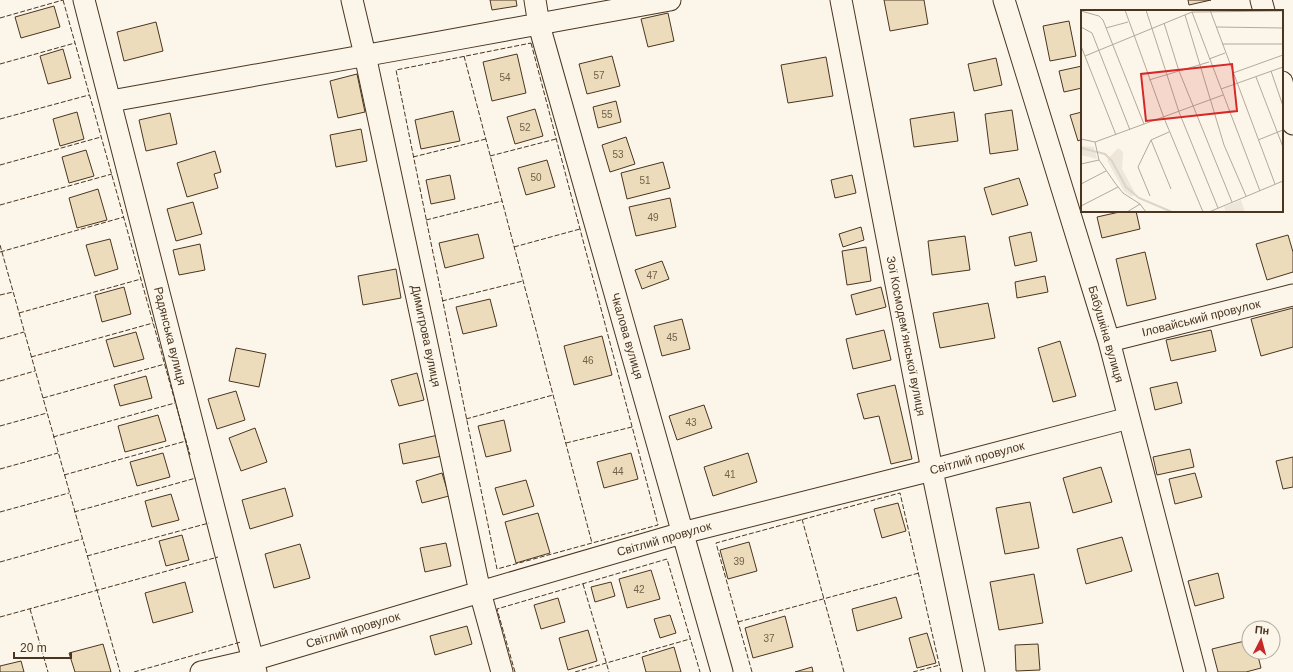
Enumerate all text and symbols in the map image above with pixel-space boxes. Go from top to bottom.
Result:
inset map [1081,10,1283,212]
house number: 57 [593,70,605,81]
house number: 54 [499,72,511,83]
house number: 55 [601,109,613,120]
house number: 52 [519,122,531,133]
house number: 53 [612,149,624,160]
house number: 50 [530,172,542,183]
house number: 51 [639,175,651,186]
house number: 49 [647,212,659,223]
street label: Зої Космодем’янської вулиця [884,255,928,417]
house number: 47 [646,270,658,281]
street label: Димитрова вулиця [408,284,444,388]
street label: Бабушкіна вулиця [1085,284,1127,384]
street label: Радянська вулиця [151,285,189,387]
street label: Чкалова вулиця [608,291,646,381]
street label: Іловайський провулок [1140,296,1262,340]
house number: 45 [666,332,678,343]
house number: 46 [582,355,594,366]
house number: 43 [685,417,697,428]
street label: Світлий провулок [928,438,1027,477]
house number: 44 [612,466,624,477]
house number: 41 [724,469,736,480]
street label: Світлий провулок [615,519,713,559]
house number: 39 [733,556,745,567]
house number: 42 [633,584,645,595]
street label: Світлий провулок [304,609,402,651]
north arrow [1241,620,1281,660]
text: Пн [1254,623,1270,637]
house number: 37 [763,633,775,644]
scale bar [14,634,71,660]
text: 20 m [20,641,47,655]

